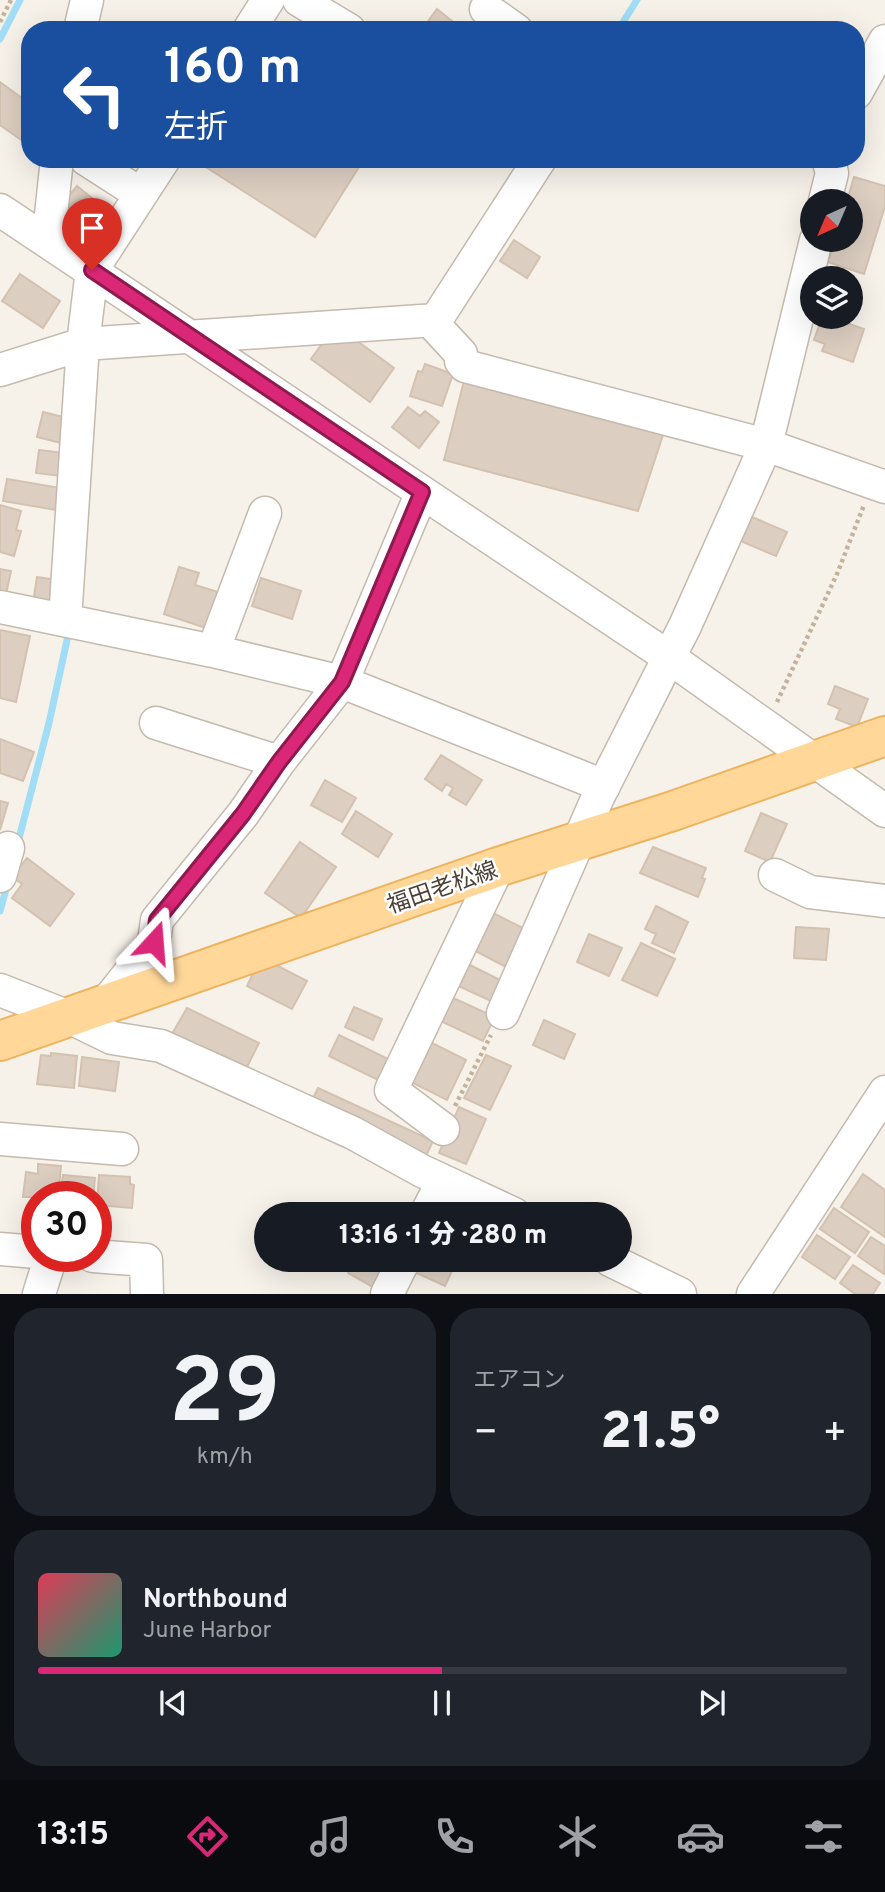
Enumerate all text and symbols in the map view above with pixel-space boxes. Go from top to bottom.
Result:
text: 160 m [164,39,301,101]
icon: left [49,49,140,140]
text: 左折 [164,109,228,149]
north arrow [800,189,863,252]
map controls [800,189,863,329]
pin [62,198,122,270]
icon: arrive [73,209,111,247]
button: layers [800,266,863,329]
street label: 福田老松線 [384,857,502,922]
position arrow [117,905,191,979]
speed limit sign: 30 [21,1181,112,1272]
text: 13:16 · 1 分 · 280 m [339,1220,547,1253]
text: 29 [169,1340,281,1455]
text: エアコン [474,1367,566,1396]
text: 21.5° [600,1401,720,1467]
text: − [474,1410,498,1459]
text: + [822,1410,847,1459]
text: km/h [197,1443,253,1472]
text: Northbound [143,1584,288,1617]
text: June Harbor [143,1617,271,1646]
icon: previous [154,1684,192,1722]
icon: pause [423,1684,461,1722]
icon: next [693,1684,731,1722]
icon: directions [183,1812,232,1861]
icon: music [306,1812,355,1861]
icon: phone [430,1812,479,1861]
icon: climate [553,1812,602,1861]
icon: car [676,1812,725,1861]
icon: filters [799,1812,848,1861]
text: 13:15 [37,1816,109,1856]

